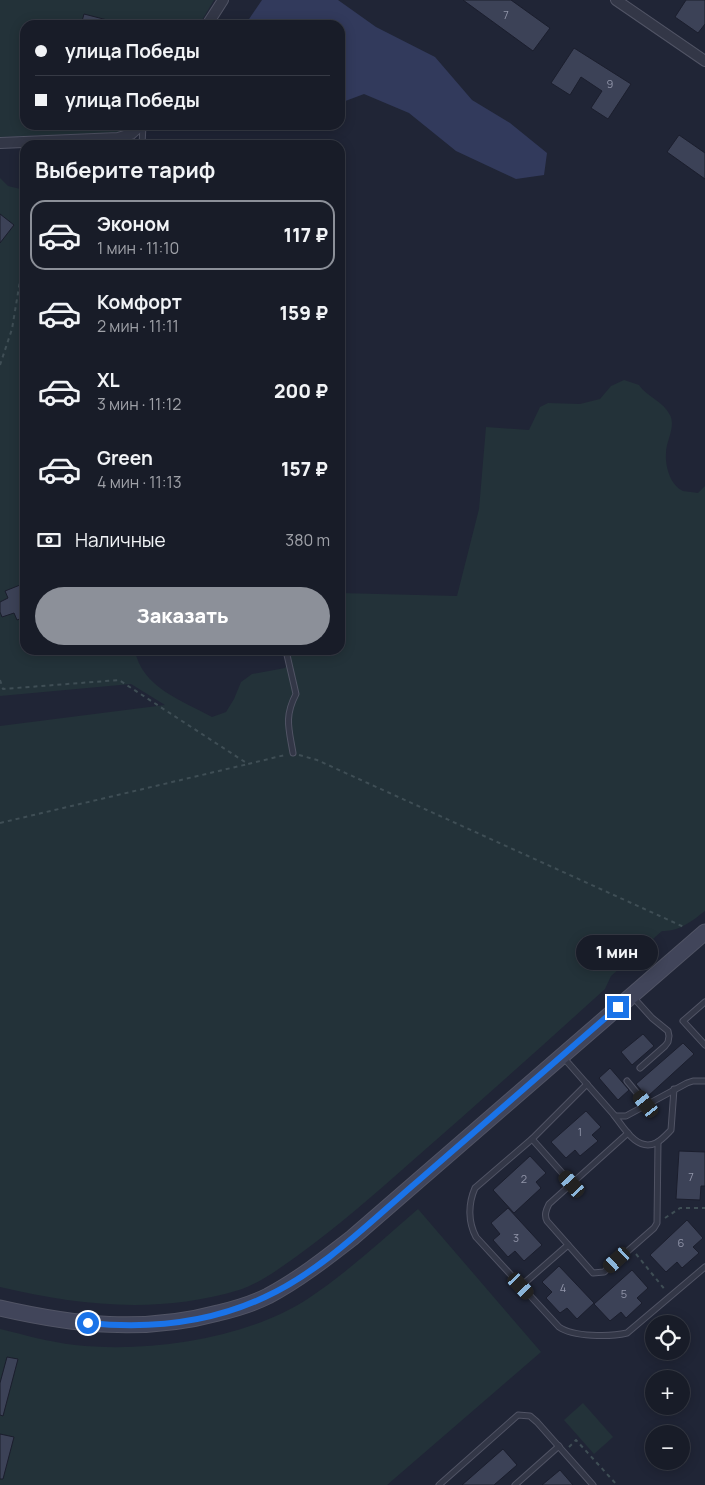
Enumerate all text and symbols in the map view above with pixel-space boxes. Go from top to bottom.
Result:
house number: 7 [503,7,509,22]
text: улица Победы [65,38,200,64]
house number: 9 [607,76,614,91]
text: улица Победы [65,87,200,113]
text: Выберите тариф [35,155,215,185]
text: Эконом [97,211,170,237]
icon: car [37,213,82,258]
text: 117 ₽ [284,222,328,248]
text: 1 мин · 11:10 [97,237,179,259]
text: Комфорт [97,289,182,315]
icon: car [37,291,82,336]
text: 159 ₽ [279,300,328,326]
text: 2 мин · 11:11 [97,315,179,337]
text: XL [97,367,120,393]
icon: car [37,369,82,414]
text: 200 ₽ [274,378,328,404]
text: 3 мин · 11:12 [97,393,181,415]
text: Green [97,445,153,471]
icon: car [37,447,82,492]
text: 157 ₽ [281,456,328,482]
text: 4 мин · 11:13 [97,471,182,493]
icon: cash [35,526,63,554]
text: Наличные [75,527,166,553]
text: 380 m [285,529,330,551]
button: Заказать [35,587,330,645]
callout: 1 мин [577,934,659,970]
text: 1 мин [596,941,638,963]
route end [607,996,629,1018]
car [630,1088,661,1120]
house number: 1 [578,1124,582,1139]
car [556,1168,587,1200]
house number: 7 [688,1169,694,1184]
house number: 2 [521,1171,527,1186]
house number: 3 [513,1230,519,1245]
house number: 6 [678,1235,685,1250]
car [600,1244,633,1276]
car [505,1270,536,1302]
house number: 4 [560,1280,566,1295]
house number: 5 [621,1286,627,1301]
route start [77,1312,99,1334]
map controls [645,1315,690,1470]
button: locate [645,1315,690,1360]
button: + [645,1370,690,1415]
button: − [645,1425,690,1470]

